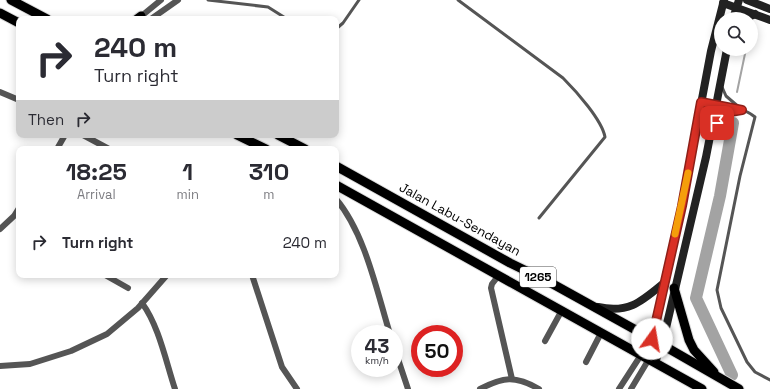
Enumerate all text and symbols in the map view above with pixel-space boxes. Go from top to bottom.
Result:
map controls [714,12,758,56]
button: search [714,12,758,56]
text: 240 m [94,29,177,65]
icon: right [28,32,80,84]
text: Turn right [94,64,178,87]
pin [700,106,734,140]
icon: right [72,108,94,130]
text: Then [28,110,64,129]
icon: arrive [706,112,728,134]
text: 18:25 [66,156,127,187]
text: 1 [182,156,193,187]
text: 310 [249,156,289,187]
street label: Jalan Labu-Sendayan [396,179,524,259]
text: Arrival [77,186,116,203]
text: min [177,186,199,203]
text: m [263,186,275,203]
icon: right [28,231,50,253]
text: Turn right [62,233,133,252]
text: 240 m [283,233,327,252]
road number: 1265 [520,267,556,287]
position arrow [631,318,673,360]
speed limit sign: 50 [411,325,463,377]
text: 43 [365,333,389,359]
text: km/h [365,354,389,367]

